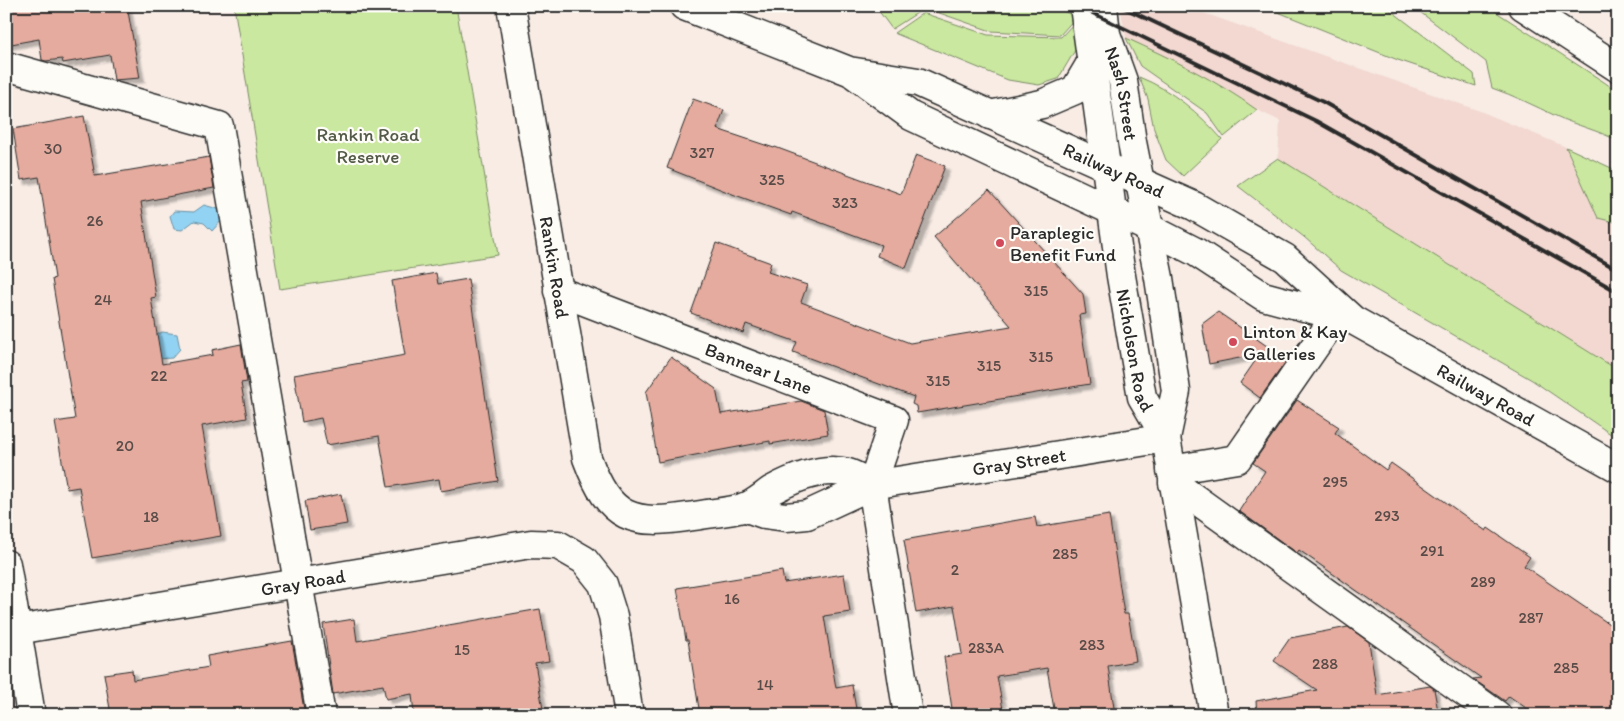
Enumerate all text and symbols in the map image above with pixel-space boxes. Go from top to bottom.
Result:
street label: Nash Street [1100,43,1143,142]
park label: Rankin Road Reserve [316,123,420,168]
street label: Railway Road [1060,137,1169,203]
house number: 30 [44,139,62,158]
house number: 327 [689,143,715,162]
house number: 325 [759,170,785,189]
house number: 323 [832,193,858,212]
house number: 26 [87,211,103,230]
street label: Rankin Road [535,214,575,321]
place label: Paraplegic Benefit Fund [1010,221,1117,266]
marker: Paraplegic Benefit Fund [994,237,1006,249]
house number: 315 [1024,281,1048,300]
street label: Nicholson Road [1112,287,1160,416]
house number: 24 [94,290,112,309]
place label: Linton & Kay Galleries [1243,320,1348,365]
marker: Linton & Kay Galleries [1227,336,1239,348]
street label: Bannear Lane [702,337,816,399]
house number: 315 [1029,347,1053,366]
house number: 315 [977,356,1001,375]
street label: Railway Road [1433,358,1540,431]
house number: 22 [151,366,168,385]
house number: 315 [926,371,950,390]
house number: 20 [116,436,134,455]
street label: Gray Street [971,443,1068,480]
house number: 295 [1322,472,1348,491]
house number: 293 [1374,506,1400,525]
house number: 18 [143,507,159,526]
house number: 291 [1420,541,1445,560]
house number: 285 [1052,544,1078,563]
house number: 2 [951,560,960,579]
street label: Gray Road [259,564,348,601]
house number: 289 [1470,572,1496,591]
house number: 16 [724,589,740,608]
house number: 287 [1518,608,1544,627]
house number: 283 [1079,635,1105,654]
house number: 283A [968,638,1004,657]
house number: 15 [454,640,470,659]
house number: 288 [1312,654,1338,673]
house number: 285 [1553,658,1579,677]
house number: 14 [756,675,774,694]

